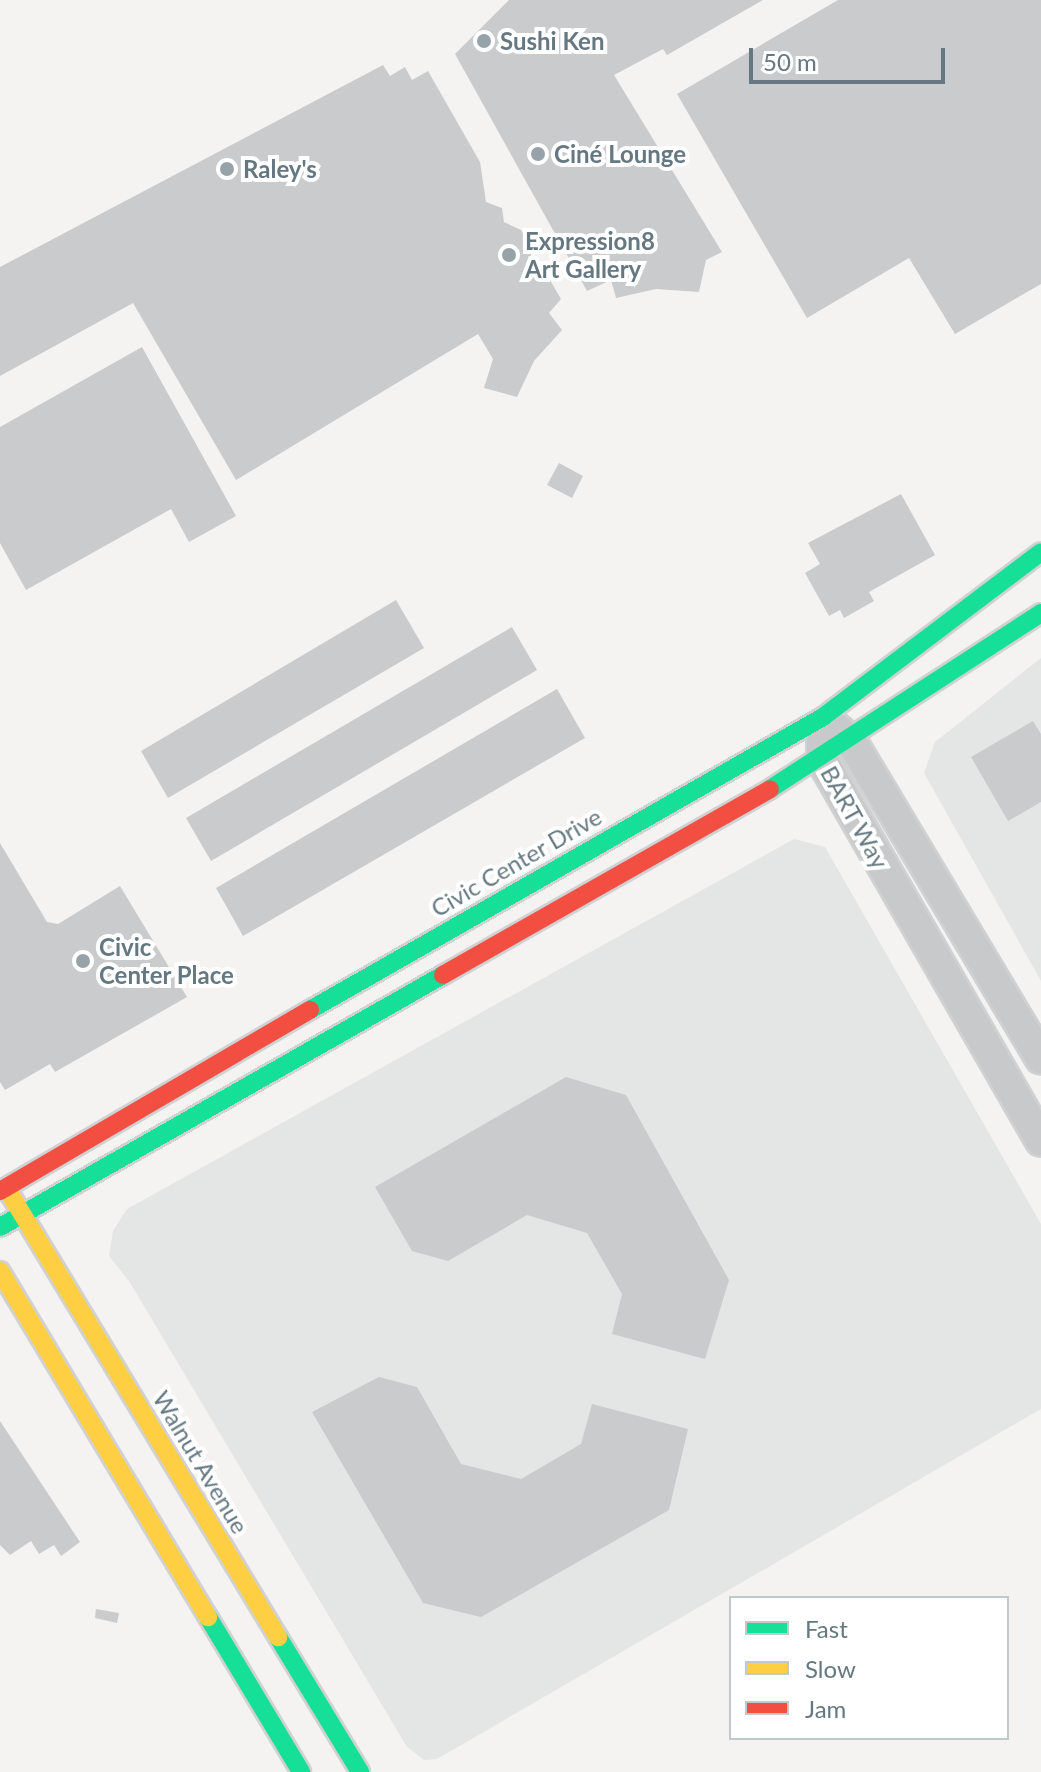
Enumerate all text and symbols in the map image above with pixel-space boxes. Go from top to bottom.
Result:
place label: Sushi Ken [500,27,604,55]
marker: Sushi Ken [475,32,493,50]
scale bar [753,32,949,82]
text: 50 m [763,47,817,76]
place label: Ciné Lounge [554,140,686,168]
marker: Ciné Lounge [529,145,547,163]
place label: Raley's [243,155,317,183]
marker: Raley's [218,160,236,178]
place label: Expression8 Art Gallery [525,227,655,283]
marker: Expression8 Art Gallery [500,246,518,264]
street label: BART Way [815,760,895,874]
street label: Civic Center Drive [425,801,607,923]
place label: Civic Center Place [99,933,234,989]
marker: Civic Center Place [74,952,92,970]
street label: Walnut Avenue [147,1385,255,1539]
legend [729,1596,1009,1740]
text: Fast [805,1614,848,1643]
text: Slow [805,1654,856,1683]
text: Jam [805,1694,846,1723]

